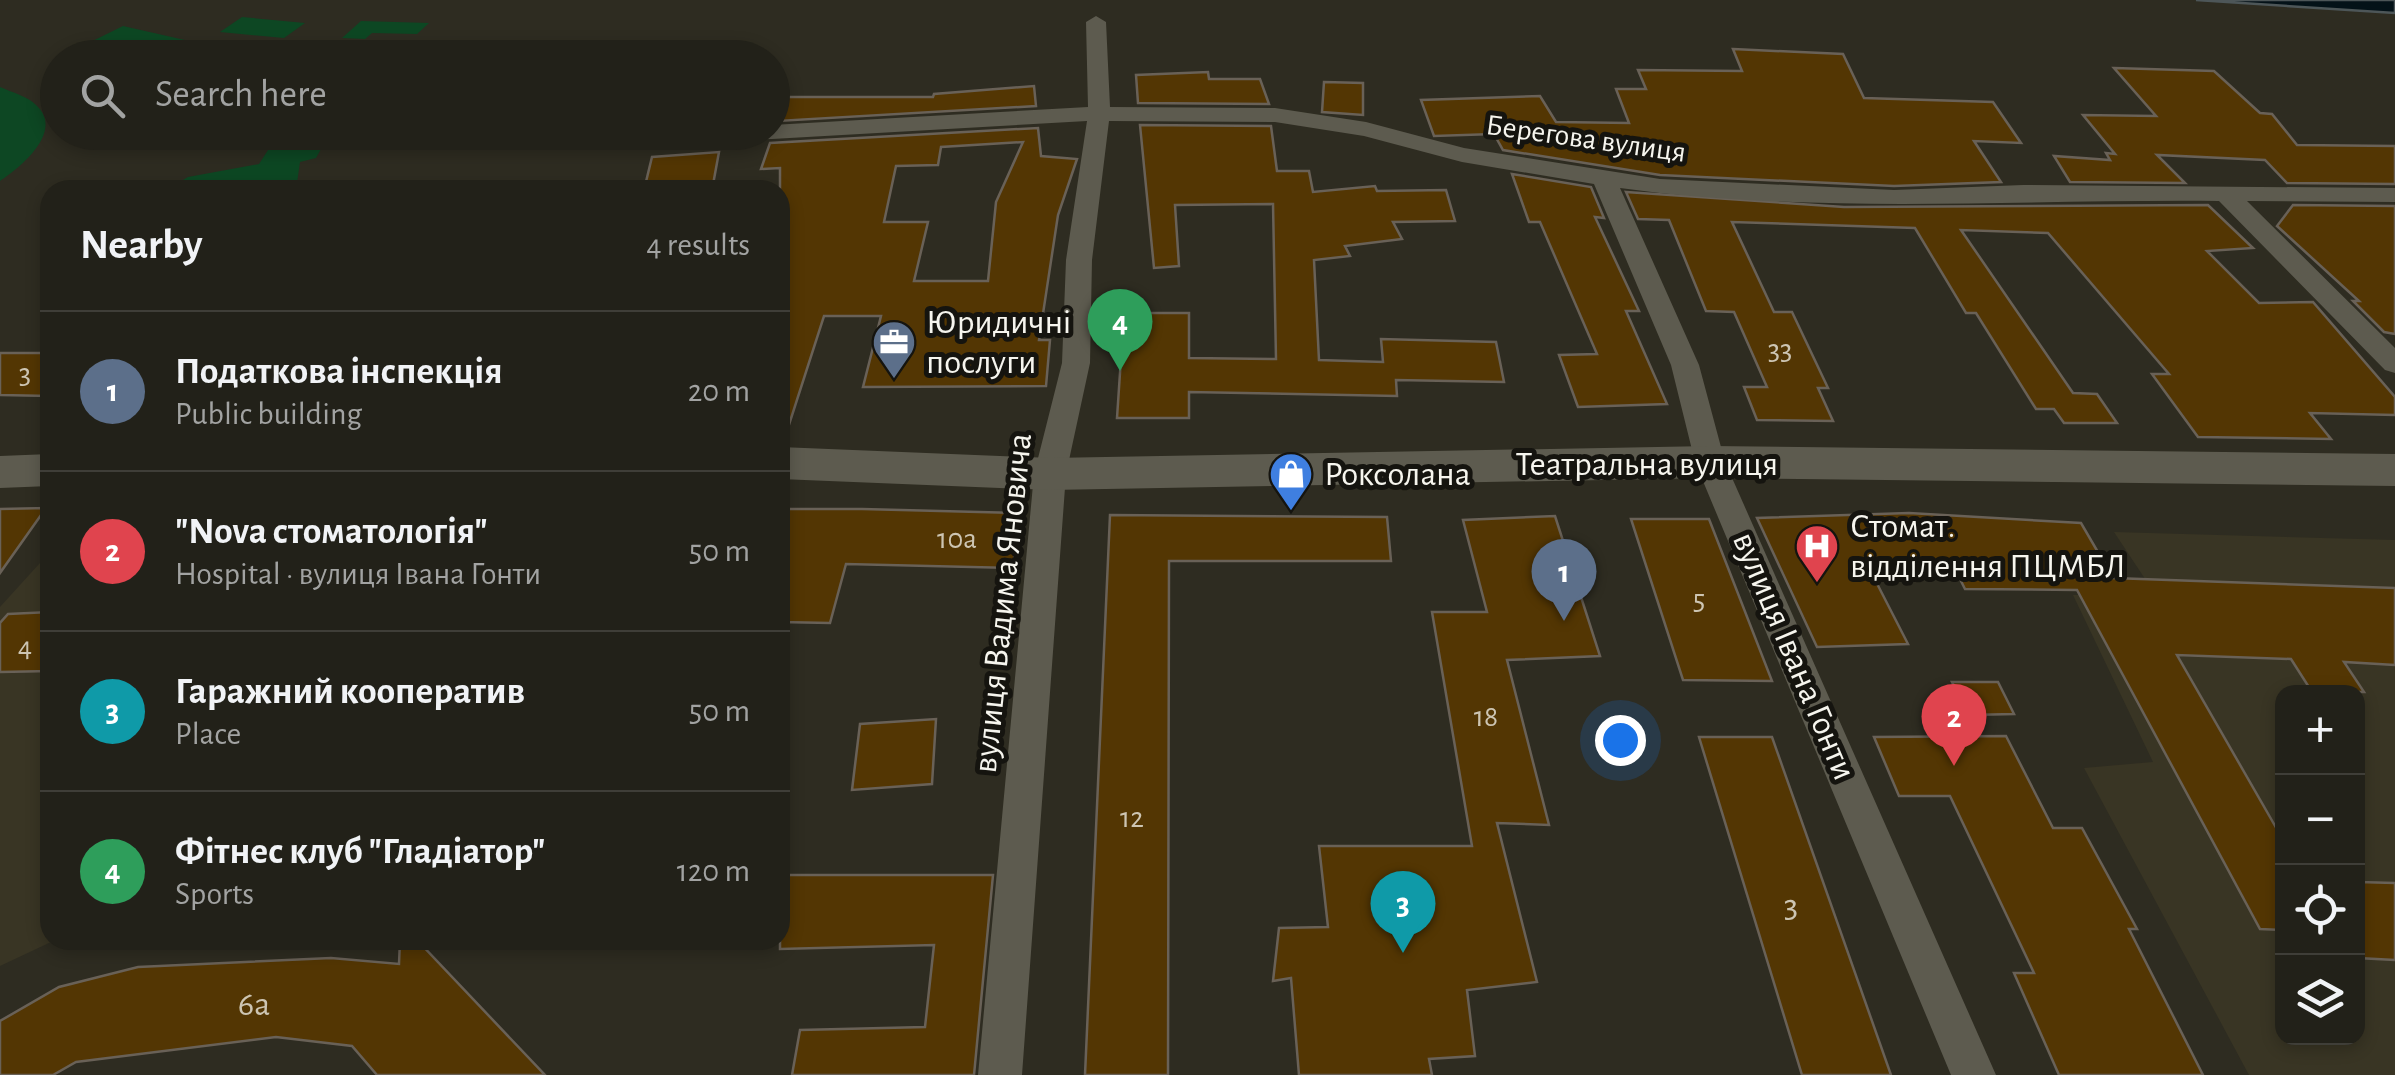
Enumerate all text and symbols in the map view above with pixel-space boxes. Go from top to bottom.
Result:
search box [40,40,790,150]
icon: search [75,68,130,123]
text: Search here [155,76,327,114]
street label: Берегова вулиця [1484,110,1688,168]
text: Nearby [80,224,203,266]
text: 4 results [646,229,750,261]
pin: 4 [1088,288,1152,371]
place label: Юридичні послуги [926,305,1071,380]
office icon: Юридичні послуги [871,319,917,380]
house number: 33 [1768,335,1792,365]
text: Податкова інспекція [175,353,503,391]
house number: 3 [19,359,31,389]
text: 1 [107,375,118,407]
text: 20 m [688,375,750,407]
text: Public building [175,398,362,430]
street label: вулиця Вадима Яновича [968,431,1038,775]
street label: Театральна вулиця [1516,447,1778,482]
shop icon: Роксолана [1268,451,1314,512]
place label: Роксолана [1324,457,1471,492]
place label: Стомат. відділення ПЦМБЛ [1850,509,2126,584]
text: "Nova стоматологія" [175,513,488,551]
hospital icon: Стомат. відділення ПЦМБЛ [1794,523,1840,584]
house number: 10а [937,524,977,554]
street label: вулиця Івана Гонти [1726,527,1862,785]
text: 2 [105,535,120,567]
text: 50 m [689,535,750,567]
pin: 1 [1532,538,1596,621]
text: Hospital · вулиця Івана Гонти [175,558,541,590]
house number: 5 [1693,585,1705,615]
house number: 4 [18,632,32,662]
text: Гаражний кооператив [175,673,525,711]
pin: 2 [1922,684,1986,766]
map controls [2275,685,2365,1045]
button: + [2275,685,2365,775]
text: 3 [106,695,119,727]
text: 50 m [689,695,750,727]
house number: 18 [1474,702,1498,732]
your location [1595,715,1646,766]
text: Place [175,718,241,750]
button: − [2275,775,2365,865]
house number: 12 [1120,803,1144,833]
text: Фітнес клуб "Гладіатор" [175,833,545,871]
text: 4 [104,855,121,887]
text: 120 m [677,855,750,887]
button: locate [2275,865,2365,955]
pin: 3 [1370,870,1436,953]
text: Sports [175,878,254,910]
house number: 3 [1784,889,1798,924]
button: layers [2275,955,2365,1045]
house number: 6а [238,987,270,1022]

